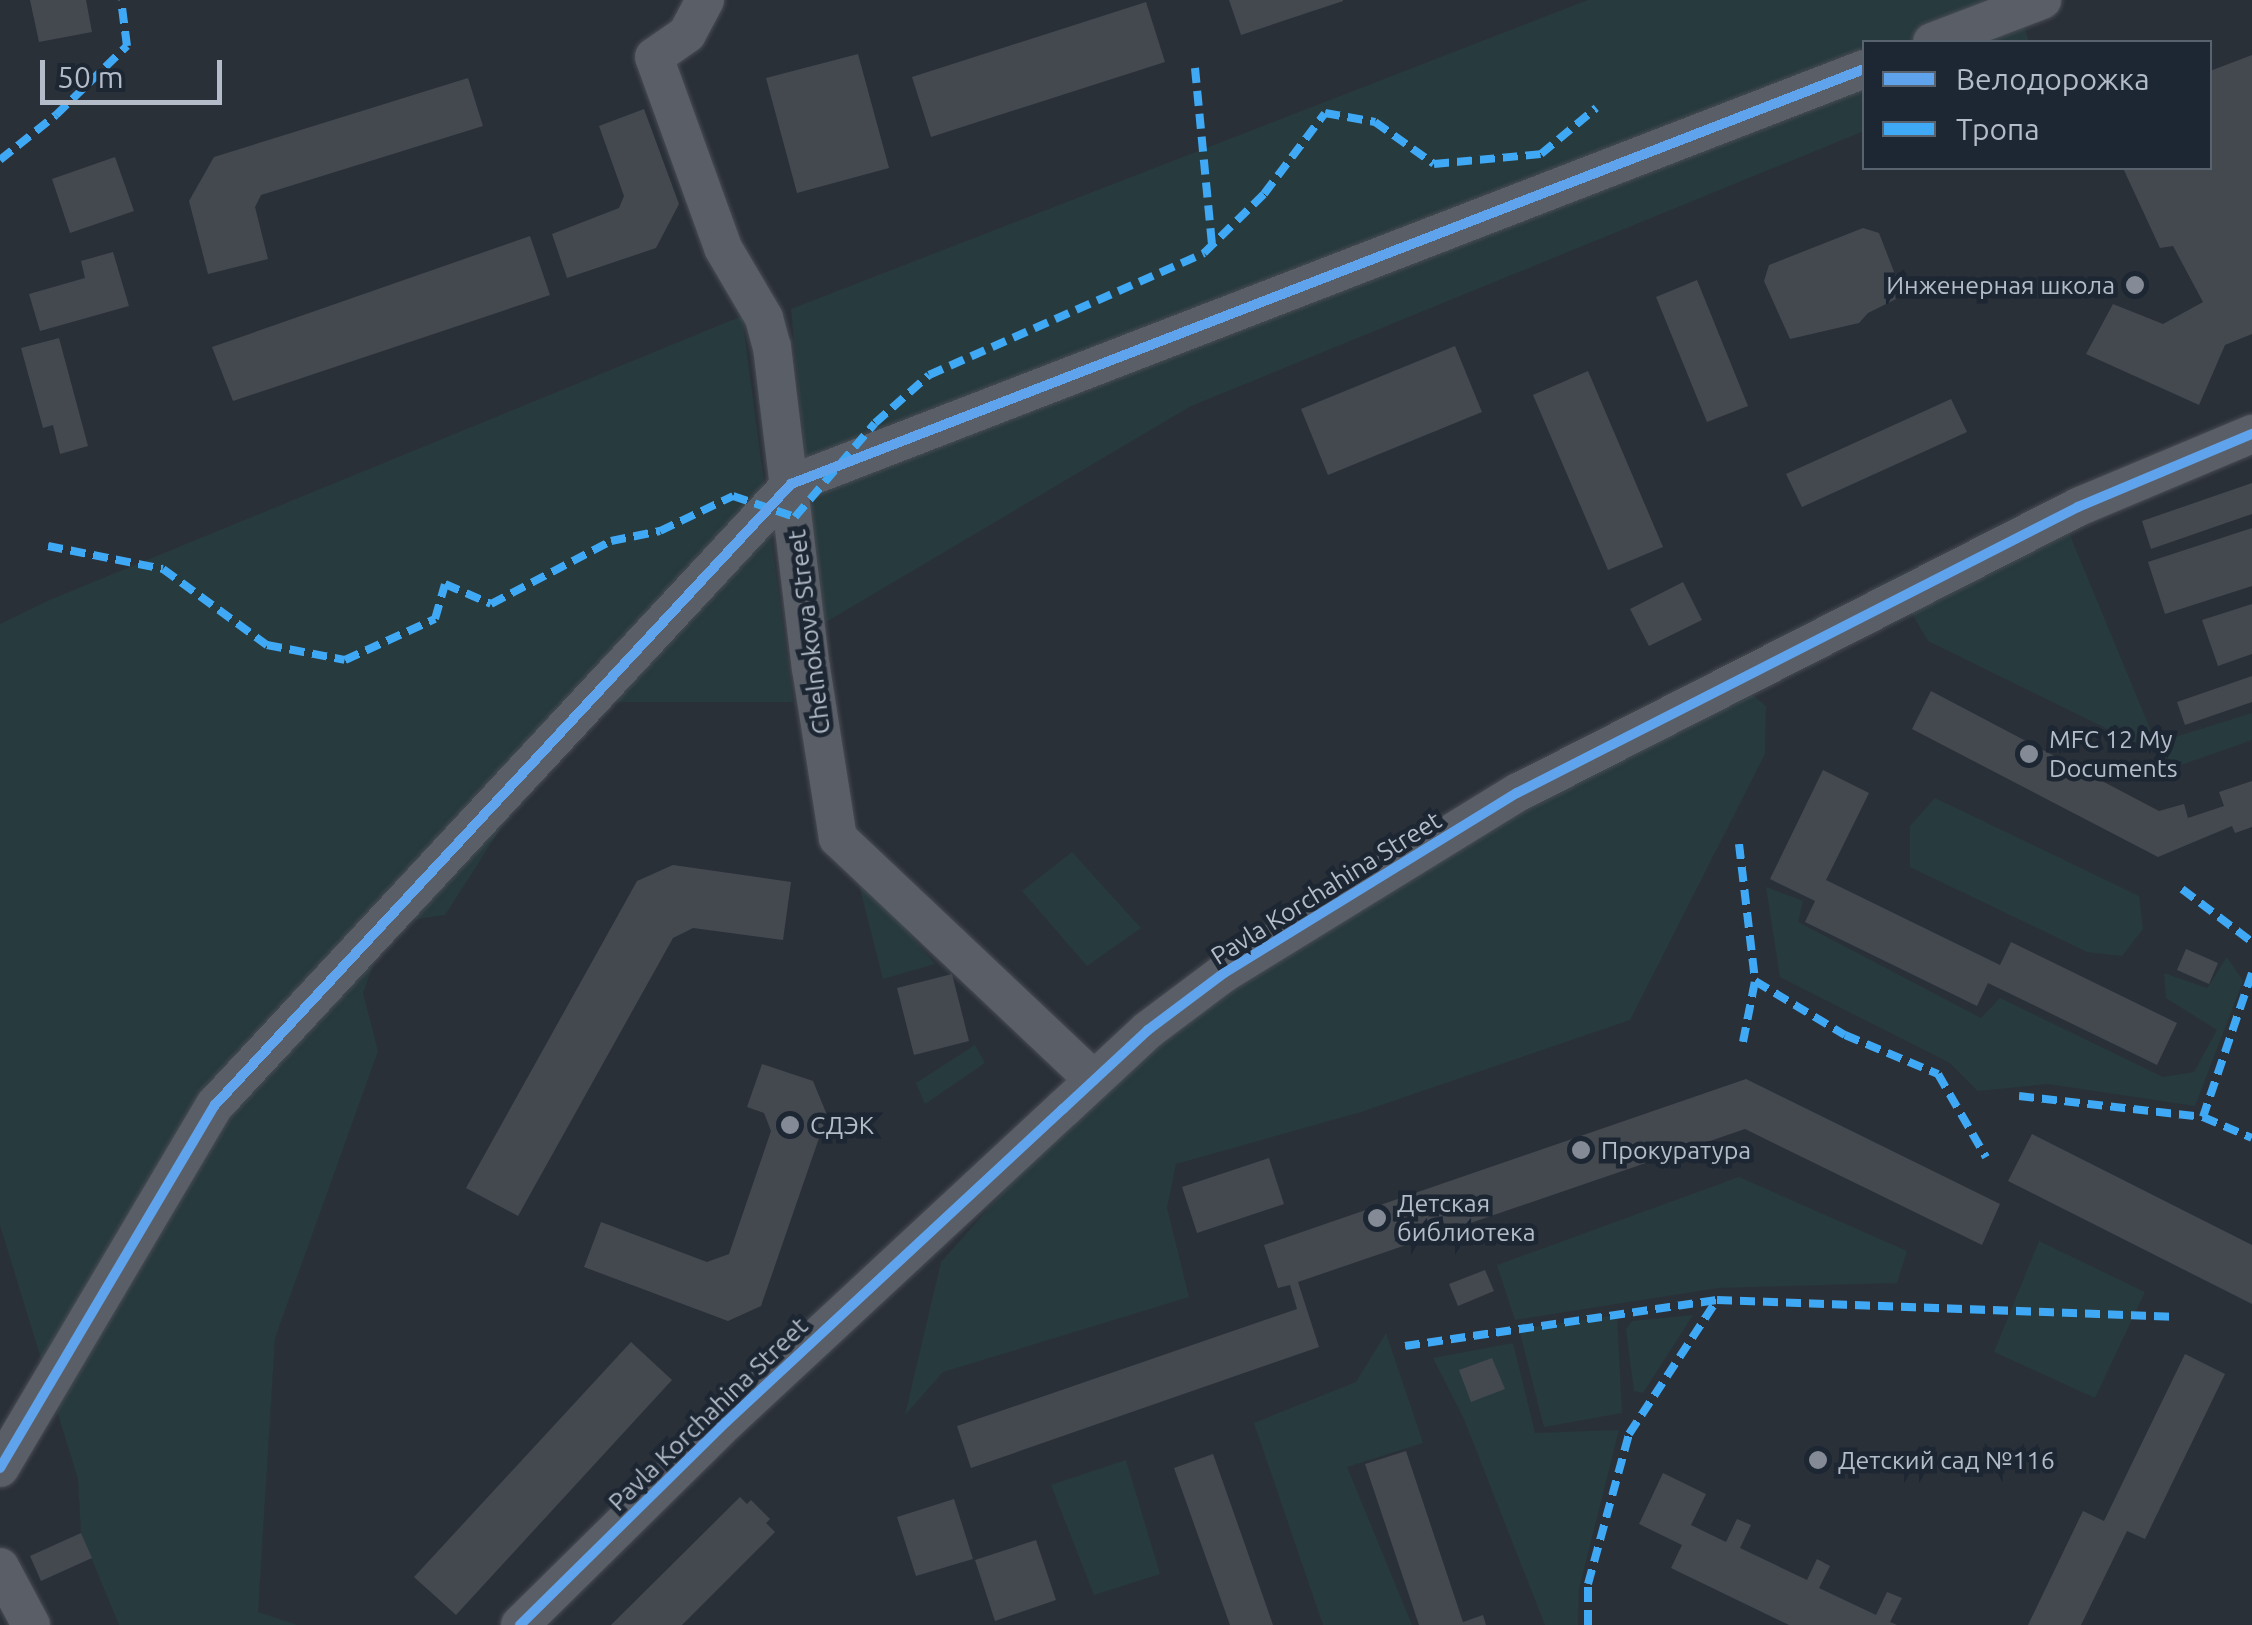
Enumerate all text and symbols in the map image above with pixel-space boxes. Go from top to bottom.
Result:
scale bar [45,40,228,102]
legend [1862,40,2212,170]
text: 50 m [57,60,124,94]
text: Велодорожка [1956,62,2150,96]
text: Тропа [1956,112,2040,146]
place label: Инженерная школа [1886,270,2115,300]
marker: Инженерная школа [2124,274,2146,296]
street label: Chelnokova Street [782,528,836,736]
place label: MFC 12 My Documents [2049,725,2177,784]
marker: MFC 12 My Documents [2018,743,2040,765]
street label: Pavla Korchahina Street [1205,805,1447,971]
place label: СДЭК [810,1110,874,1140]
marker: СДЭК [779,1114,801,1136]
place label: Прокуратура [1601,1135,1751,1165]
marker: Прокуратура [1570,1139,1592,1161]
place label: Детская библиотека [1397,1189,1536,1248]
marker: Детская библиотека [1366,1207,1388,1229]
street label: Pavla Korchahina Street [602,1311,814,1517]
place label: Детский сад №116 [1838,1445,2055,1475]
marker: Детский сад №116 [1807,1449,1829,1471]

